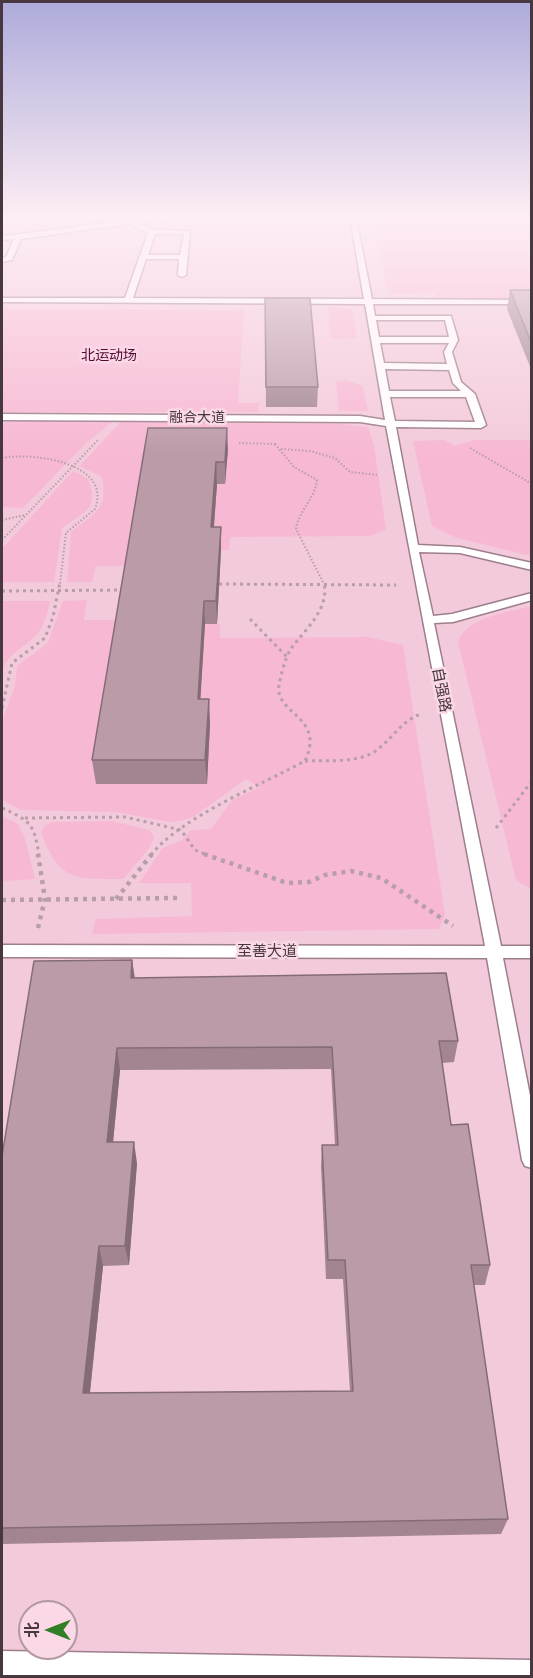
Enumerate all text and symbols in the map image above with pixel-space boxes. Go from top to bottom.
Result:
park label: 北运动场 [81,348,137,364]
street label: 融合大道 [169,410,225,426]
street label: 自强路 [428,666,454,714]
street label: 至善大道 [237,943,297,961]
north arrow [18,1600,78,1660]
text: 北 [21,1622,43,1638]

